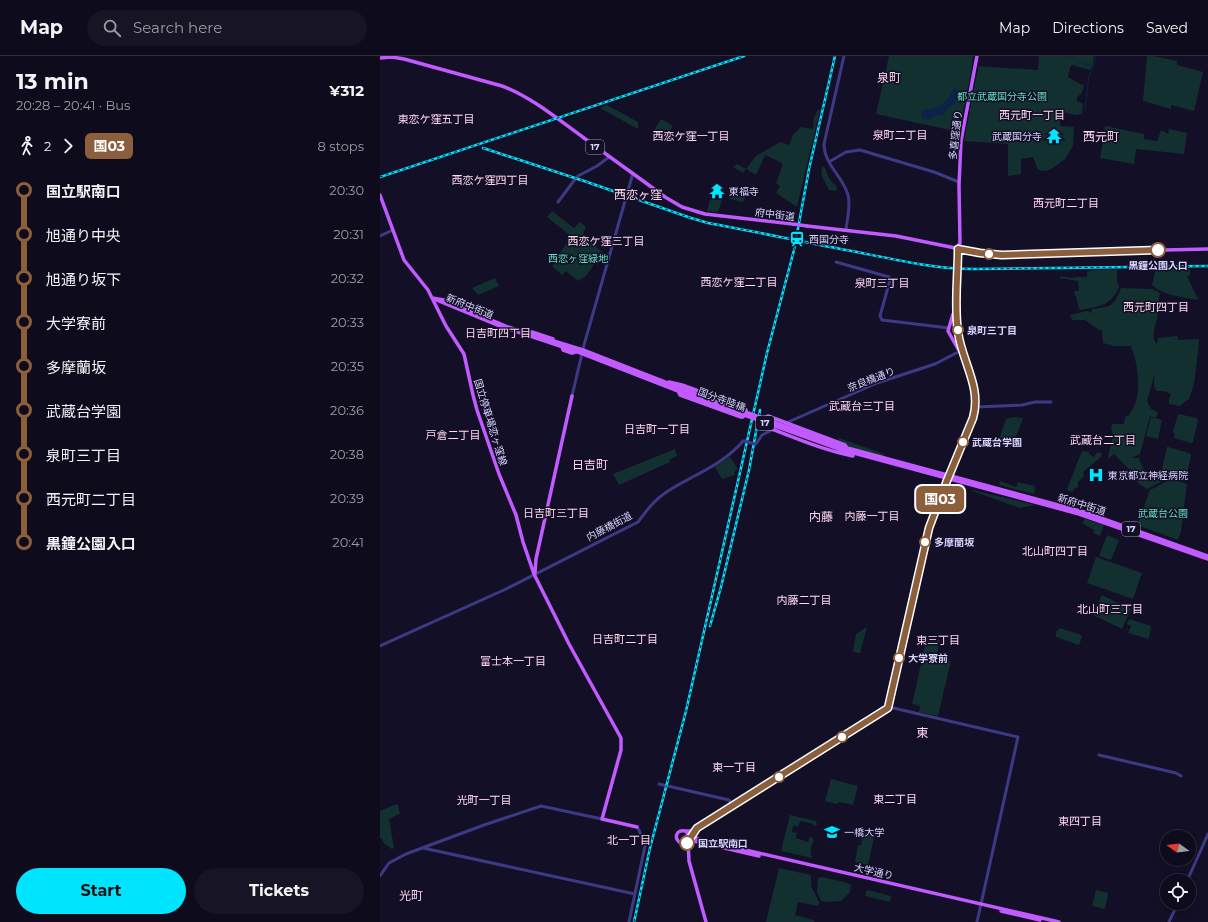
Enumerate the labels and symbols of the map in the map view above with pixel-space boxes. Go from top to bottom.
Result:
district label: 泉町 [877,70,901,85]
park label: 都立武蔵国分寺公園 [957,90,1047,103]
district label: 西元町一丁目 [999,108,1065,122]
street label: 多喜窪通り [946,109,965,161]
district label: 東恋ケ窪五丁目 [398,112,475,126]
temple icon: 武蔵国分寺 [1045,127,1063,145]
district label: 泉町二丁目 [873,128,928,142]
district label: 西恋ケ窪一丁目 [653,129,730,143]
district label: 西元町 [1083,129,1119,144]
place label: 武蔵国分寺 [992,130,1042,143]
road number: 17 [586,140,604,154]
district label: 西恋ケ窪四丁目 [452,173,529,187]
temple icon: 東福寺 [708,182,726,200]
place label: 東福寺 [729,185,759,198]
district label: 西恋ヶ窪 [614,187,662,202]
district label: 西元町二丁目 [1033,196,1099,210]
street label: 府中街道 [754,206,796,223]
station icon: 西国分寺 [788,230,806,248]
place label: 西国分寺 [809,233,849,246]
district label: 西恋ケ窪三丁目 [568,234,645,248]
marker: 黒鐘公園入口 [1150,242,1166,258]
unlabelled marker [983,248,995,260]
park label: 西恋ヶ窪緑地 [548,252,609,265]
place label: 黒鐘公園入口 [1128,259,1188,272]
district label: 西恋ケ窪二丁目 [701,275,778,289]
district label: 泉町三丁目 [855,276,910,290]
street label: 新府中街道 [444,291,495,322]
district label: 西元町四丁目 [1123,300,1189,314]
marker: 泉町三丁目 [952,324,964,336]
place label: 泉町三丁目 [967,324,1017,337]
district label: 日吉町四丁目 [465,326,531,340]
street label: 奈良橋通り [846,364,897,394]
street label: 国立停車場恋ヶ窪線 [471,377,510,467]
street label: 国分寺陸橋 [696,385,748,414]
district label: 武蔵台三丁目 [829,399,895,413]
road number: 17 [756,416,774,430]
district label: 日吉町一丁目 [624,422,690,436]
district label: 戸倉二丁目 [426,428,481,442]
district label: 武蔵台二丁目 [1070,433,1136,447]
marker: 武蔵台学園 [957,436,969,448]
place label: 武蔵台学園 [972,436,1022,449]
district label: 日吉町 [572,457,608,472]
hospital icon: 東京都立神経病院 [1087,466,1105,484]
place label: 東京都立神経病院 [1108,469,1188,482]
line badge: 国03 [917,486,963,512]
street label: 新府中街道 [1056,491,1108,518]
district label: 日吉町三丁目 [523,506,589,520]
park label: 武蔵台公園 [1138,507,1188,520]
street label: 内藤橋街道 [584,509,634,544]
district label: 内藤 [809,509,833,524]
district label: 内藤一丁目 [845,509,900,523]
road number: 17 [1122,522,1140,536]
marker: 多摩蘭坂 [919,536,931,548]
place label: 多摩蘭坂 [934,536,975,549]
district label: 北山町四丁目 [1022,544,1088,558]
district label: 内藤二丁目 [777,593,832,607]
district label: 北山町三丁目 [1077,602,1143,616]
district label: 日吉町二丁目 [592,632,658,646]
district label: 東三丁目 [916,633,960,647]
marker: 大学寮前 [893,652,905,664]
place label: 大学寮前 [908,652,948,665]
district label: 富士本一丁目 [480,654,546,668]
district label: 東 [916,725,928,740]
unlabelled marker [836,731,848,743]
district label: 東一丁目 [712,760,756,774]
unlabelled marker [773,771,785,783]
district label: 東二丁目 [873,792,917,806]
district label: 光町一丁目 [457,793,512,807]
district label: 東四丁目 [1058,814,1102,828]
school or university icon: 一橋大学 [823,823,841,841]
place label: 一橋大学 [844,826,884,839]
north arrow [1160,830,1196,866]
district label: 北一丁目 [607,833,651,847]
marker: 国立駅南口 [679,835,695,851]
place label: 国立駅南口 [698,837,748,850]
street label: 大学通り [853,861,895,882]
district label: 光町 [399,888,423,903]

